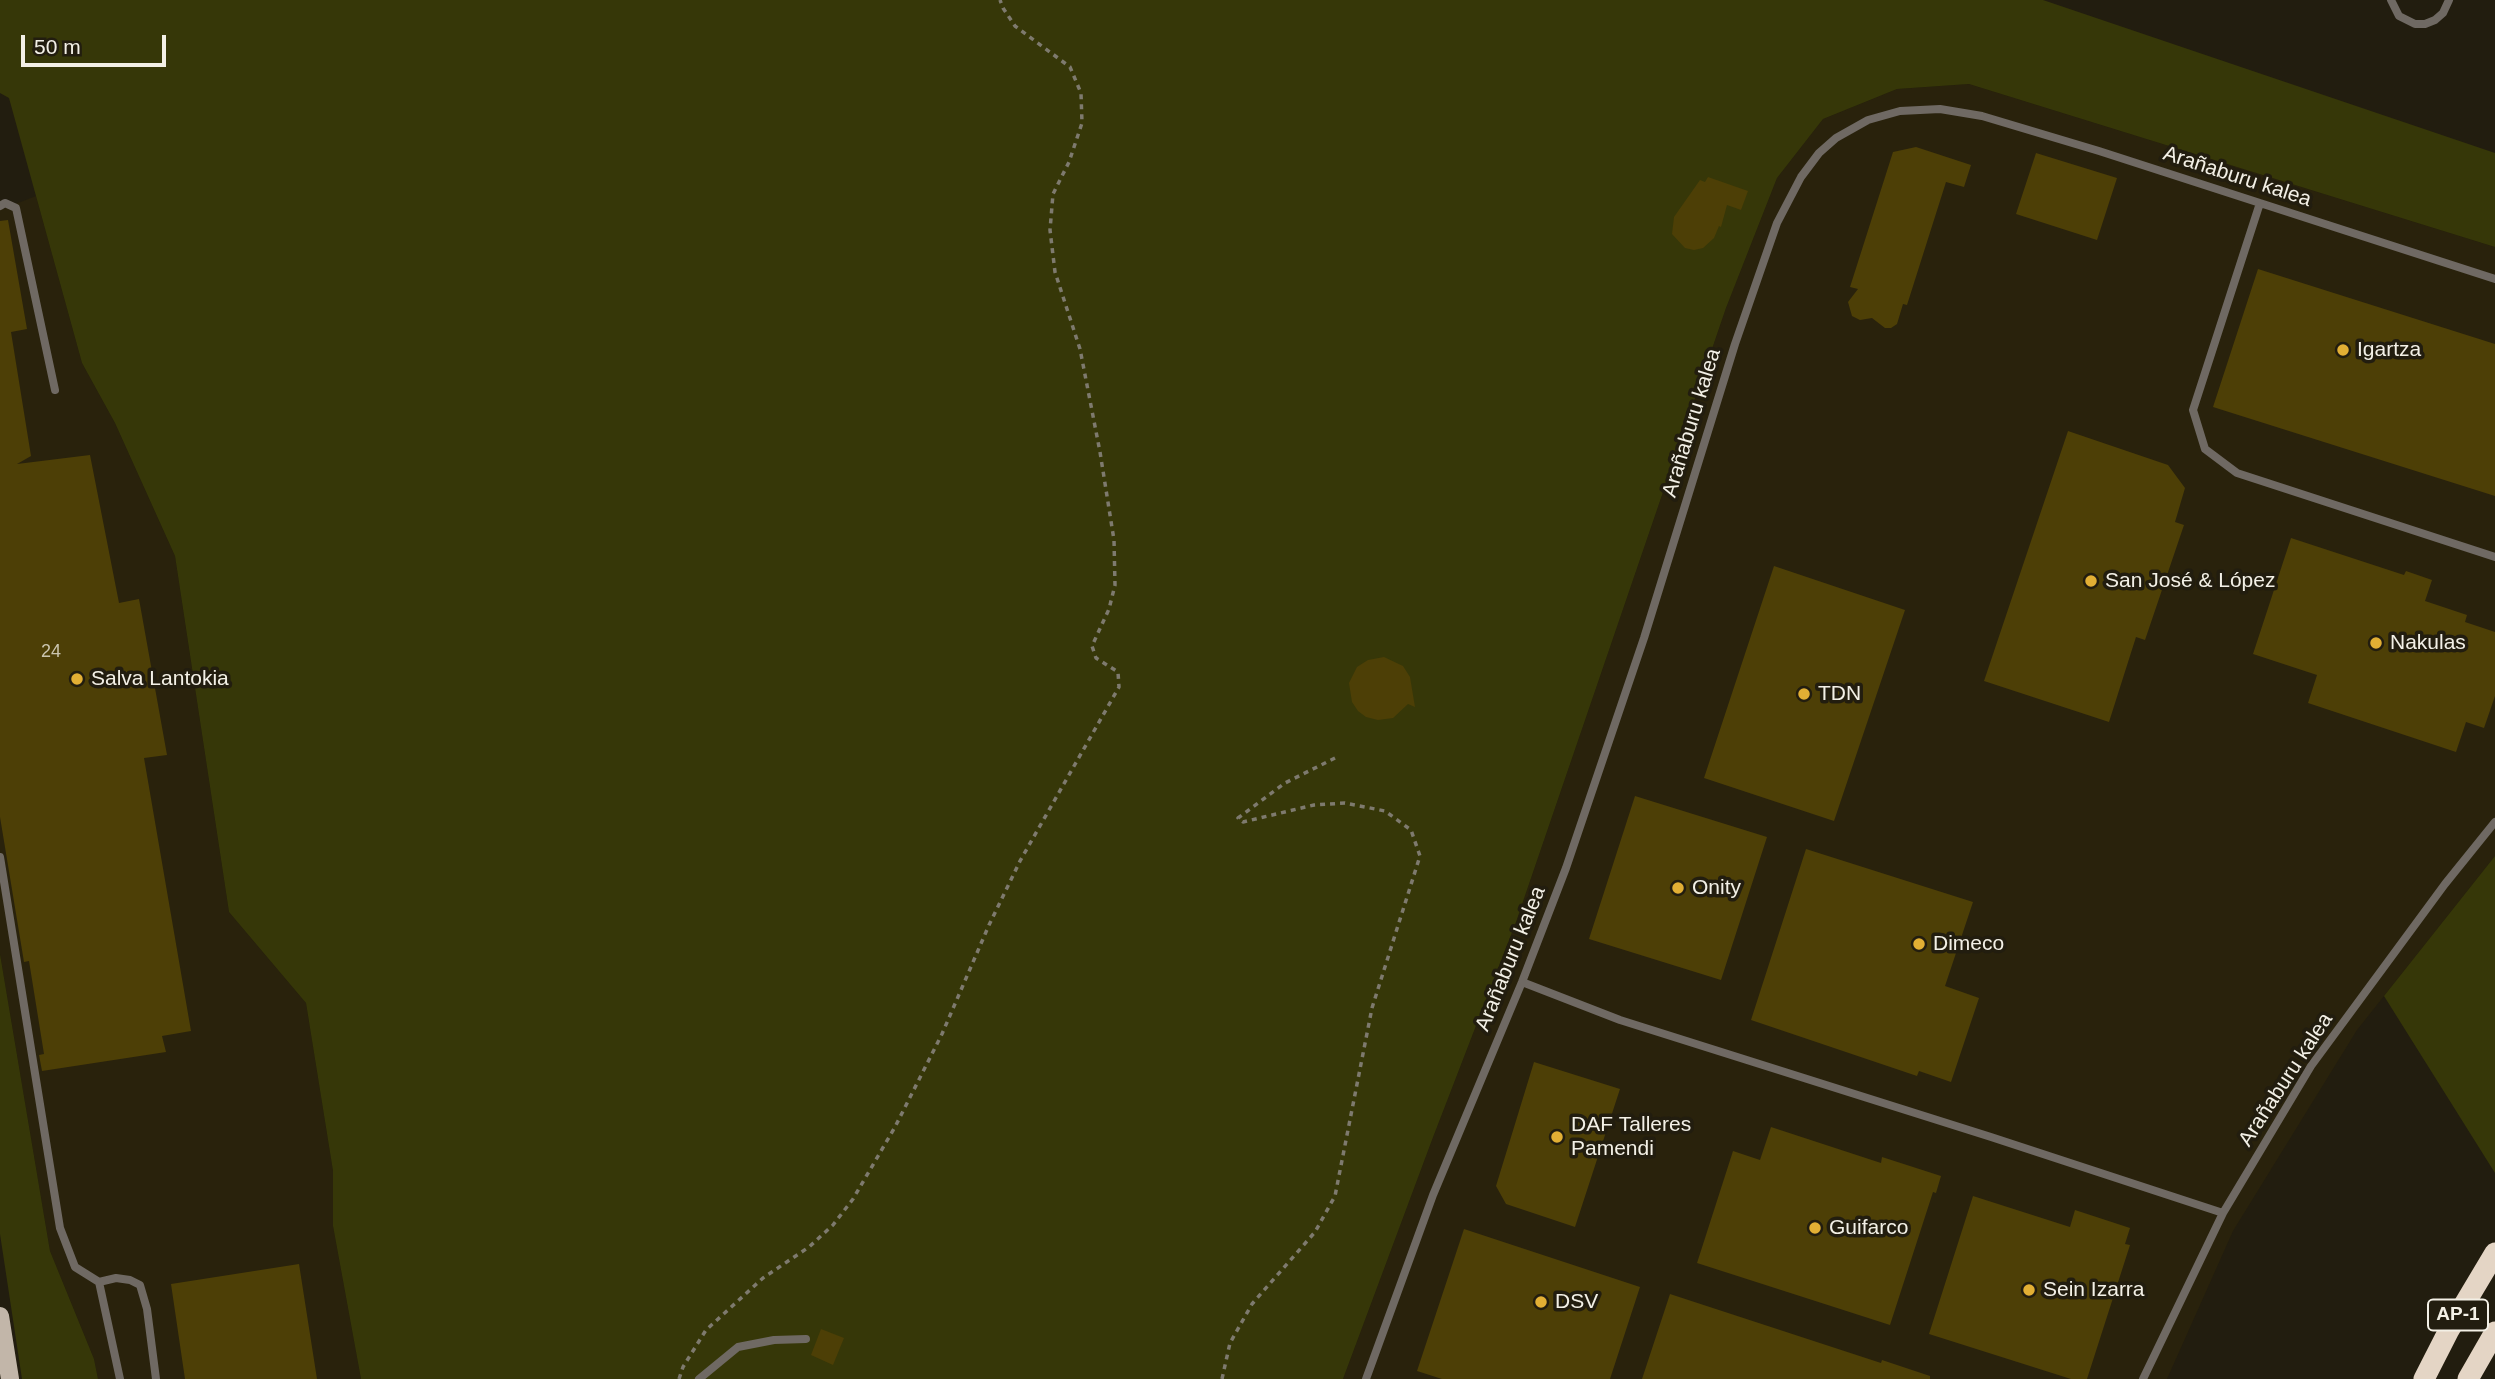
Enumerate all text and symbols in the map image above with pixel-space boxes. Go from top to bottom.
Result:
scale bar [24,21,170,65]
text: 50 m [34,35,81,58]
street label: Arañaburu kalea [2160,141,2314,213]
place label: Igartza [2357,337,2421,363]
marker: Igartza [2335,342,2351,358]
street label: Arañaburu kalea [1657,346,1727,500]
place label: San José & López [2105,568,2275,594]
marker: San José & López [2083,573,2099,589]
place label: Nakulas [2390,630,2466,656]
marker: Nakulas [2368,635,2384,651]
house number: 24 [41,641,61,663]
place label: Salva Lantokia [91,666,229,692]
marker: Salva Lantokia [69,671,85,687]
place label: TDN [1818,681,1861,707]
marker: TDN [1796,686,1812,702]
place label: Onity [1692,875,1741,901]
marker: Onity [1670,880,1686,896]
street label: Arañaburu kalea [1470,883,1552,1035]
place label: Dimeco [1933,931,2004,957]
marker: Dimeco [1911,936,1927,952]
street label: Arañaburu kalea [2233,1009,2339,1151]
place label: DAF Talleres Pamendi [1571,1112,1691,1162]
marker: DAF Talleres Pamendi [1549,1129,1565,1145]
place label: Guifarco [1829,1215,1908,1241]
marker: Guifarco [1807,1220,1823,1236]
place label: Sein Izarra [2043,1277,2145,1303]
marker: Sein Izarra [2021,1282,2037,1298]
place label: DSV [1555,1289,1598,1315]
marker: DSV [1533,1294,1549,1310]
road number: AP-1 [2428,1300,2488,1330]

